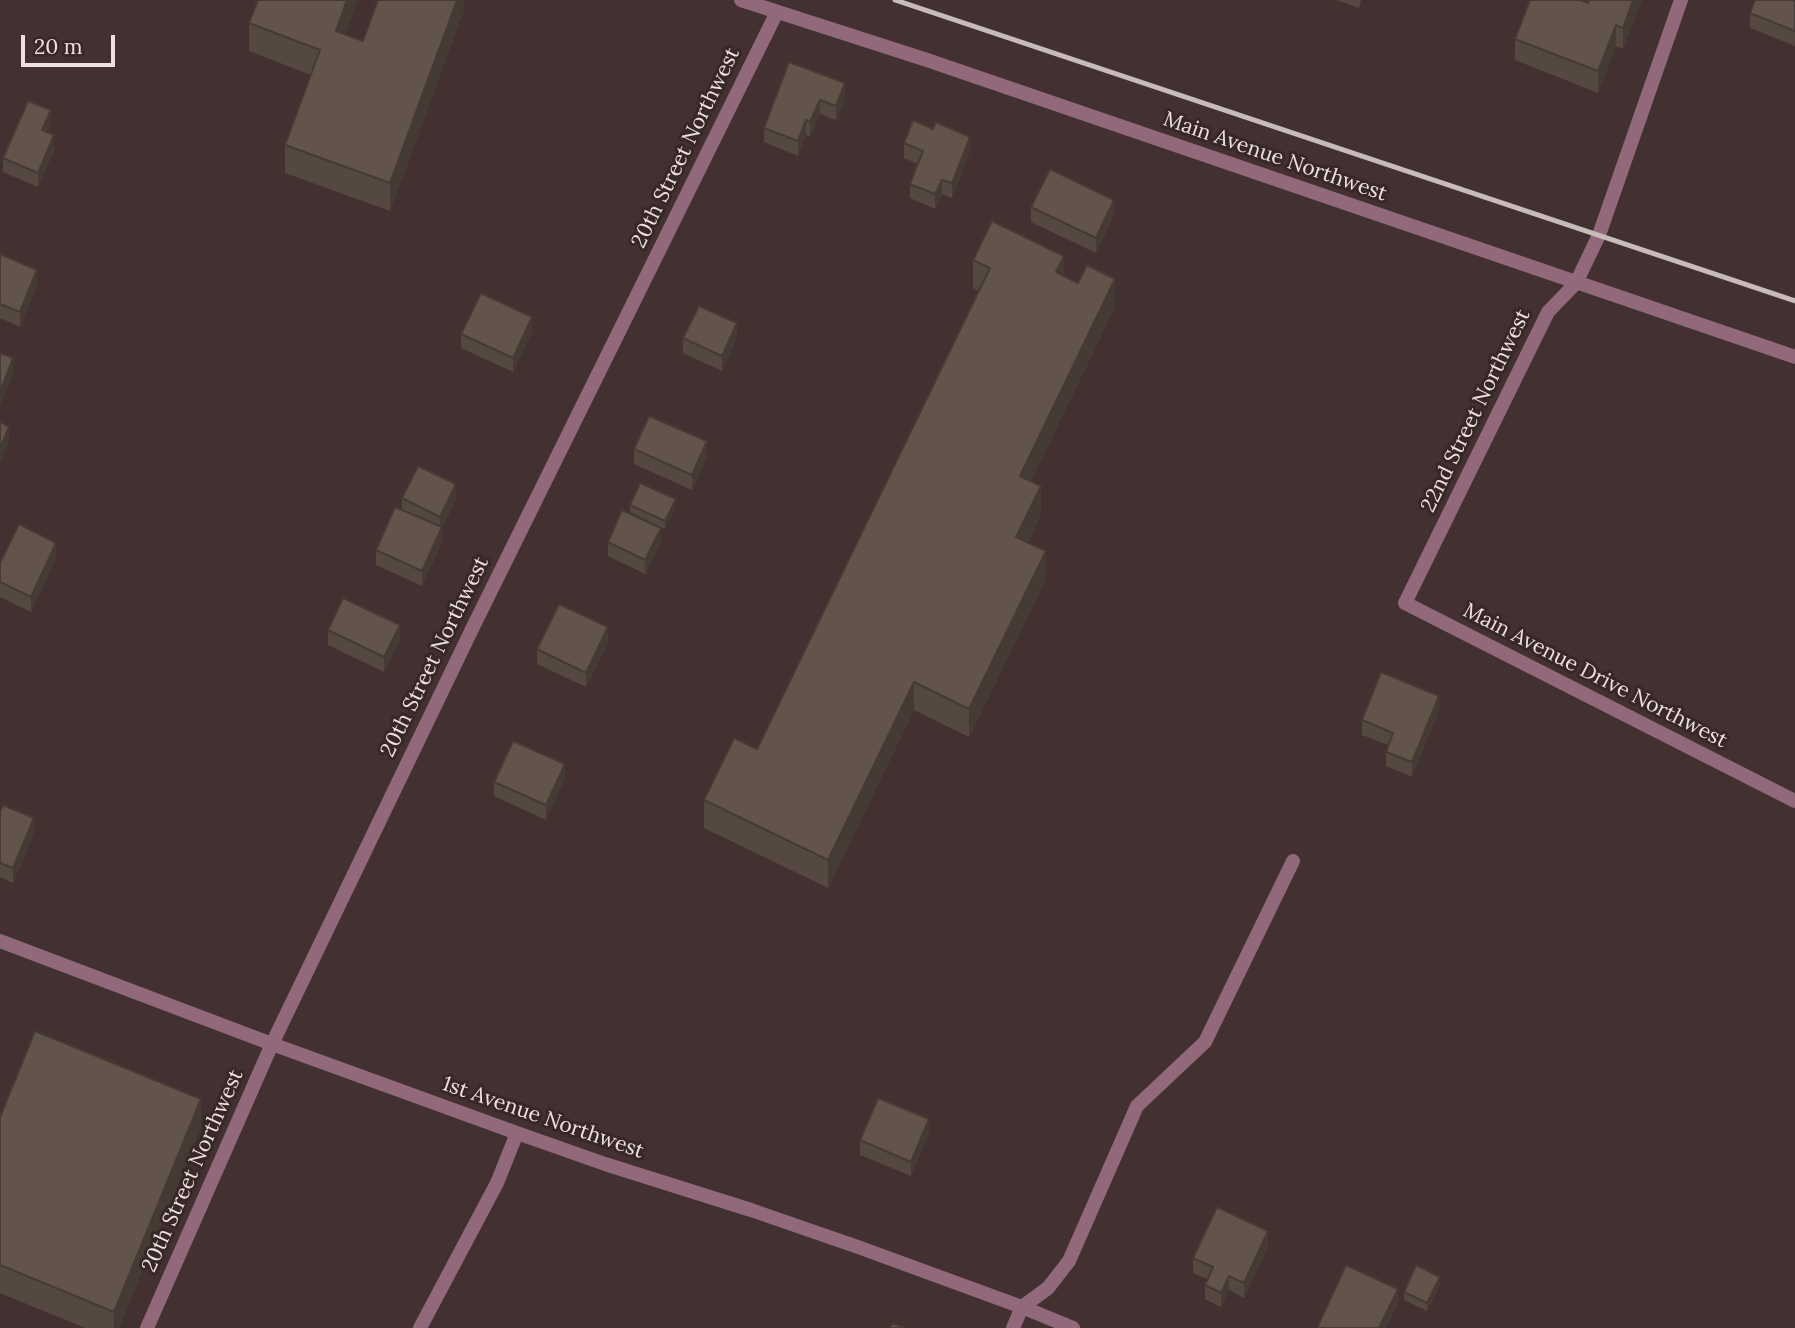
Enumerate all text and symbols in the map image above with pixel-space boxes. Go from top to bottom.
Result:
scale bar [24,21,119,65]
text: 20 m [34,33,83,60]
street label: 20th Street Northwest [627,44,745,252]
street label: Main Avenue Northwest [1160,107,1390,207]
street label: 22nd Street Northwest [1416,306,1536,516]
street label: 20th Street Northwest [376,553,494,761]
street label: Main Avenue Drive Northwest [1459,598,1731,754]
street label: 20th Street Northwest [137,1066,249,1276]
street label: 1st Avenue Northwest [439,1072,647,1164]

